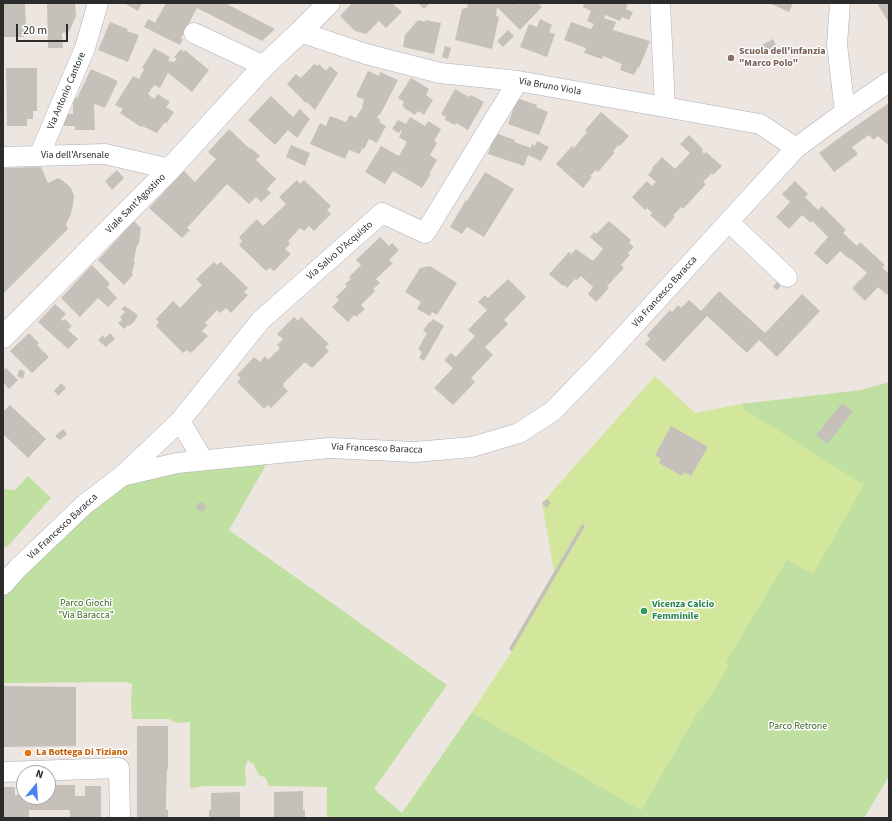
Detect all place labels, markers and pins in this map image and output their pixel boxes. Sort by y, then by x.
place label: Scuola dell'infanzia "Marco Polo" [739,46,826,70]
marker: Scuola dell'infanzia "Marco Polo" [726,53,736,63]
place label: Vicenza Calcio Femminile [652,599,714,622]
marker: Vicenza Calcio Femminile [639,606,649,616]
place label: La Bottega Di Tiziano [36,747,128,759]
marker: La Bottega Di Tiziano [23,748,33,758]

